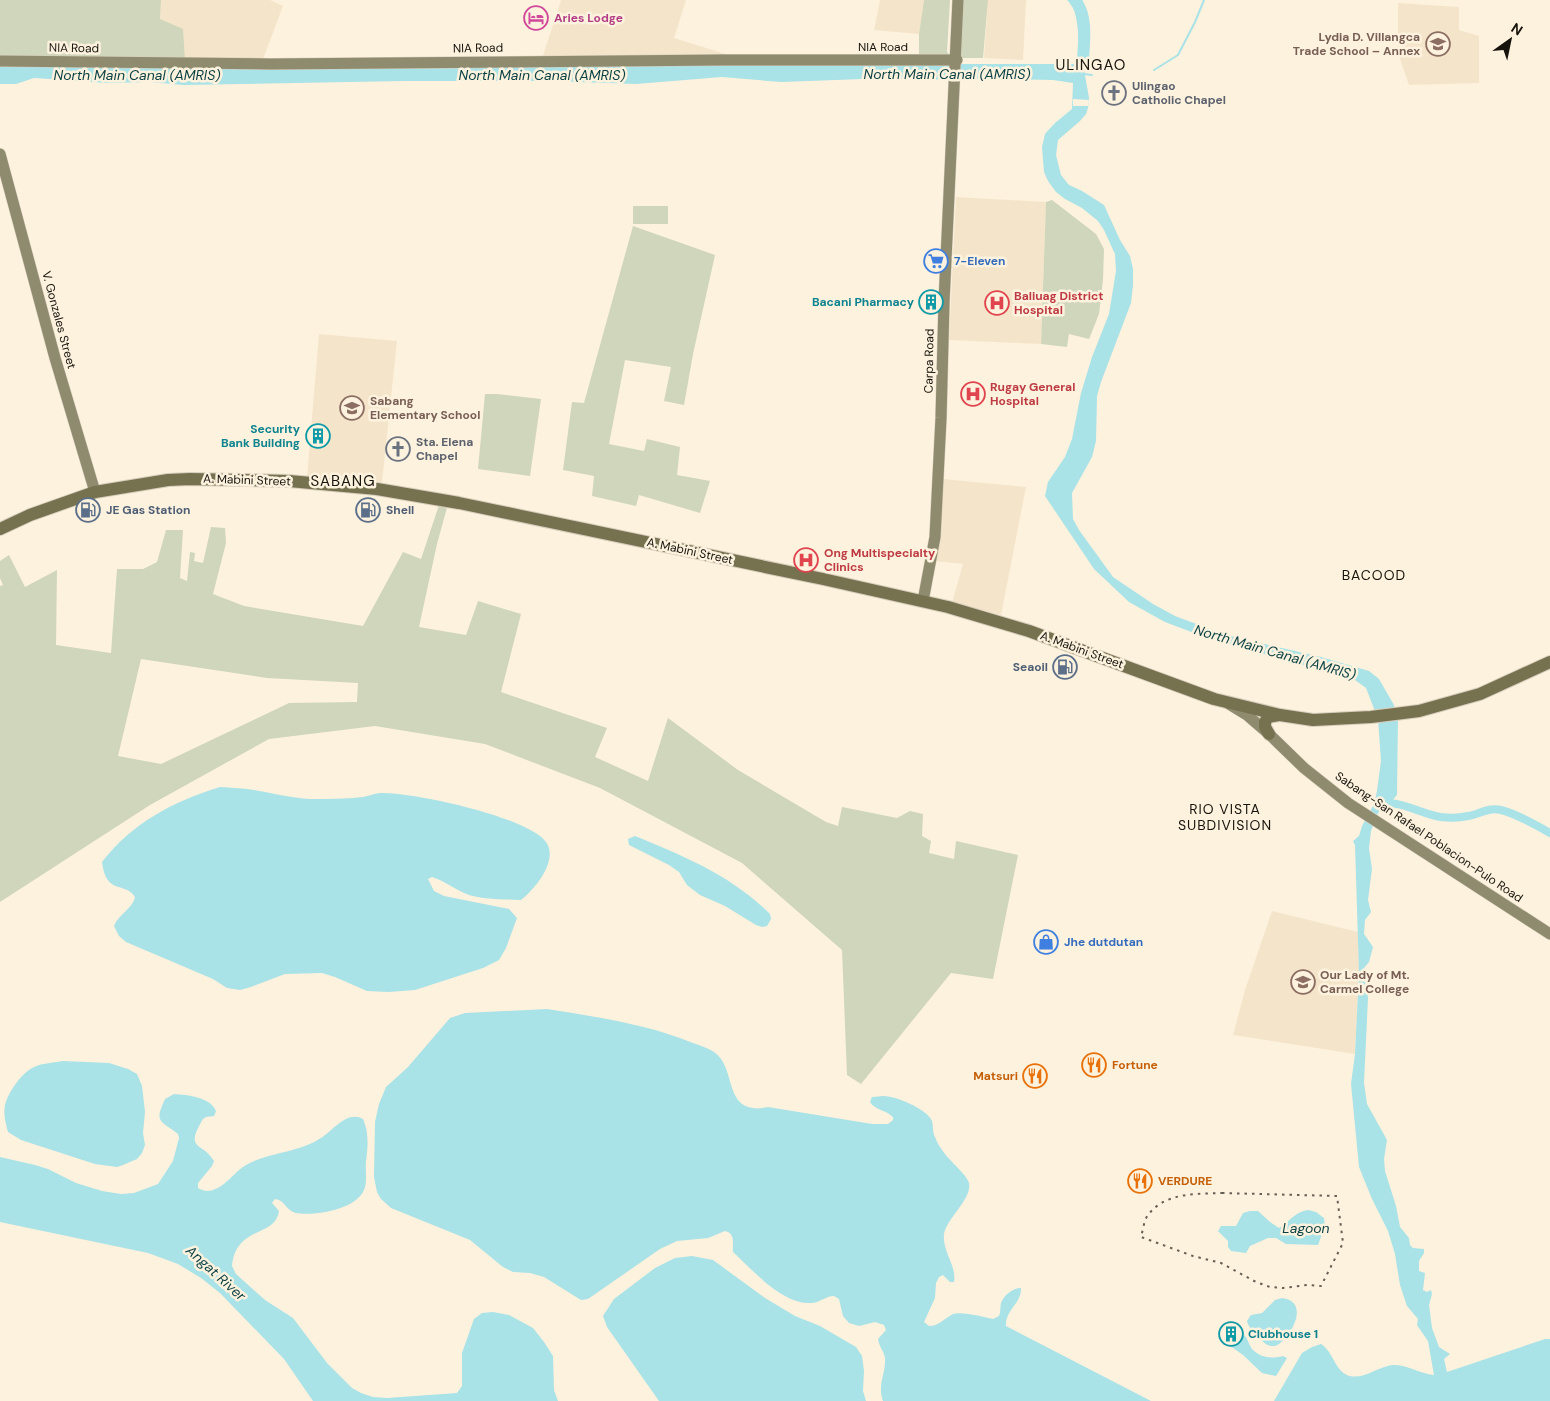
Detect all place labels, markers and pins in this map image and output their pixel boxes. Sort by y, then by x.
hotel icon: Aries Lodge [523,5,549,31]
place label: Aries Lodge [554,10,623,26]
place label: Lydia D. Villangca Trade School – Annex [1293,29,1420,59]
school or university icon: Lydia D. Villangca Trade School – Annex [1425,31,1451,57]
place label: Ulingao Catholic Chapel [1132,78,1226,108]
church icon: Ulingao Catholic Chapel [1101,80,1127,106]
supermarket icon: 7-Eleven [923,248,949,274]
place label: 7-Eleven [954,253,1006,269]
place label: Baliuag District Hospital [1014,288,1103,318]
building icon: Bacani Pharmacy [918,289,944,315]
hospital icon: Baliuag District Hospital [984,290,1010,316]
place label: Bacani Pharmacy [812,294,915,310]
place label: Rugay General Hospital [990,379,1075,409]
hospital icon: Rugay General Hospital [960,381,986,407]
place label: Sabang Elementary School [370,393,480,423]
school or university icon: Sabang Elementary School [339,395,365,421]
place label: Security Bank Building [221,421,301,451]
building icon: Security Bank Building [305,423,331,449]
place label: Sta. Elena Chapel [416,434,473,464]
church icon: Sta. Elena Chapel [385,436,411,462]
fuel station icon: JE Gas Station [75,497,101,523]
fuel station icon: Shell [355,497,381,523]
place label: JE Gas Station [106,502,191,518]
place label: Shell [386,502,414,518]
place label: Ong Multispecialty Clinics [824,545,936,575]
hospital icon: Ong Multispecialty Clinics [793,547,819,573]
fuel station icon: Seaoil [1052,654,1078,680]
place label: Seaoil [1013,659,1048,675]
shop icon: Jhe dutdutan [1033,929,1059,955]
place label: Jhe dutdutan [1064,934,1143,950]
place label: Our Lady of Mt. Carmel College [1320,967,1410,997]
school or university icon: Our Lady of Mt. Carmel College [1290,969,1316,995]
restaurant icon: Fortune [1081,1052,1107,1078]
place label: Fortune [1112,1057,1158,1073]
restaurant icon: Matsuri [1022,1063,1048,1089]
place label: Matsuri [973,1068,1018,1084]
restaurant icon: VERDURE [1127,1168,1153,1194]
place label: VERDURE [1158,1173,1212,1189]
building icon: Clubhouse 1 [1218,1321,1244,1347]
place label: Clubhouse 1 [1248,1326,1318,1342]

